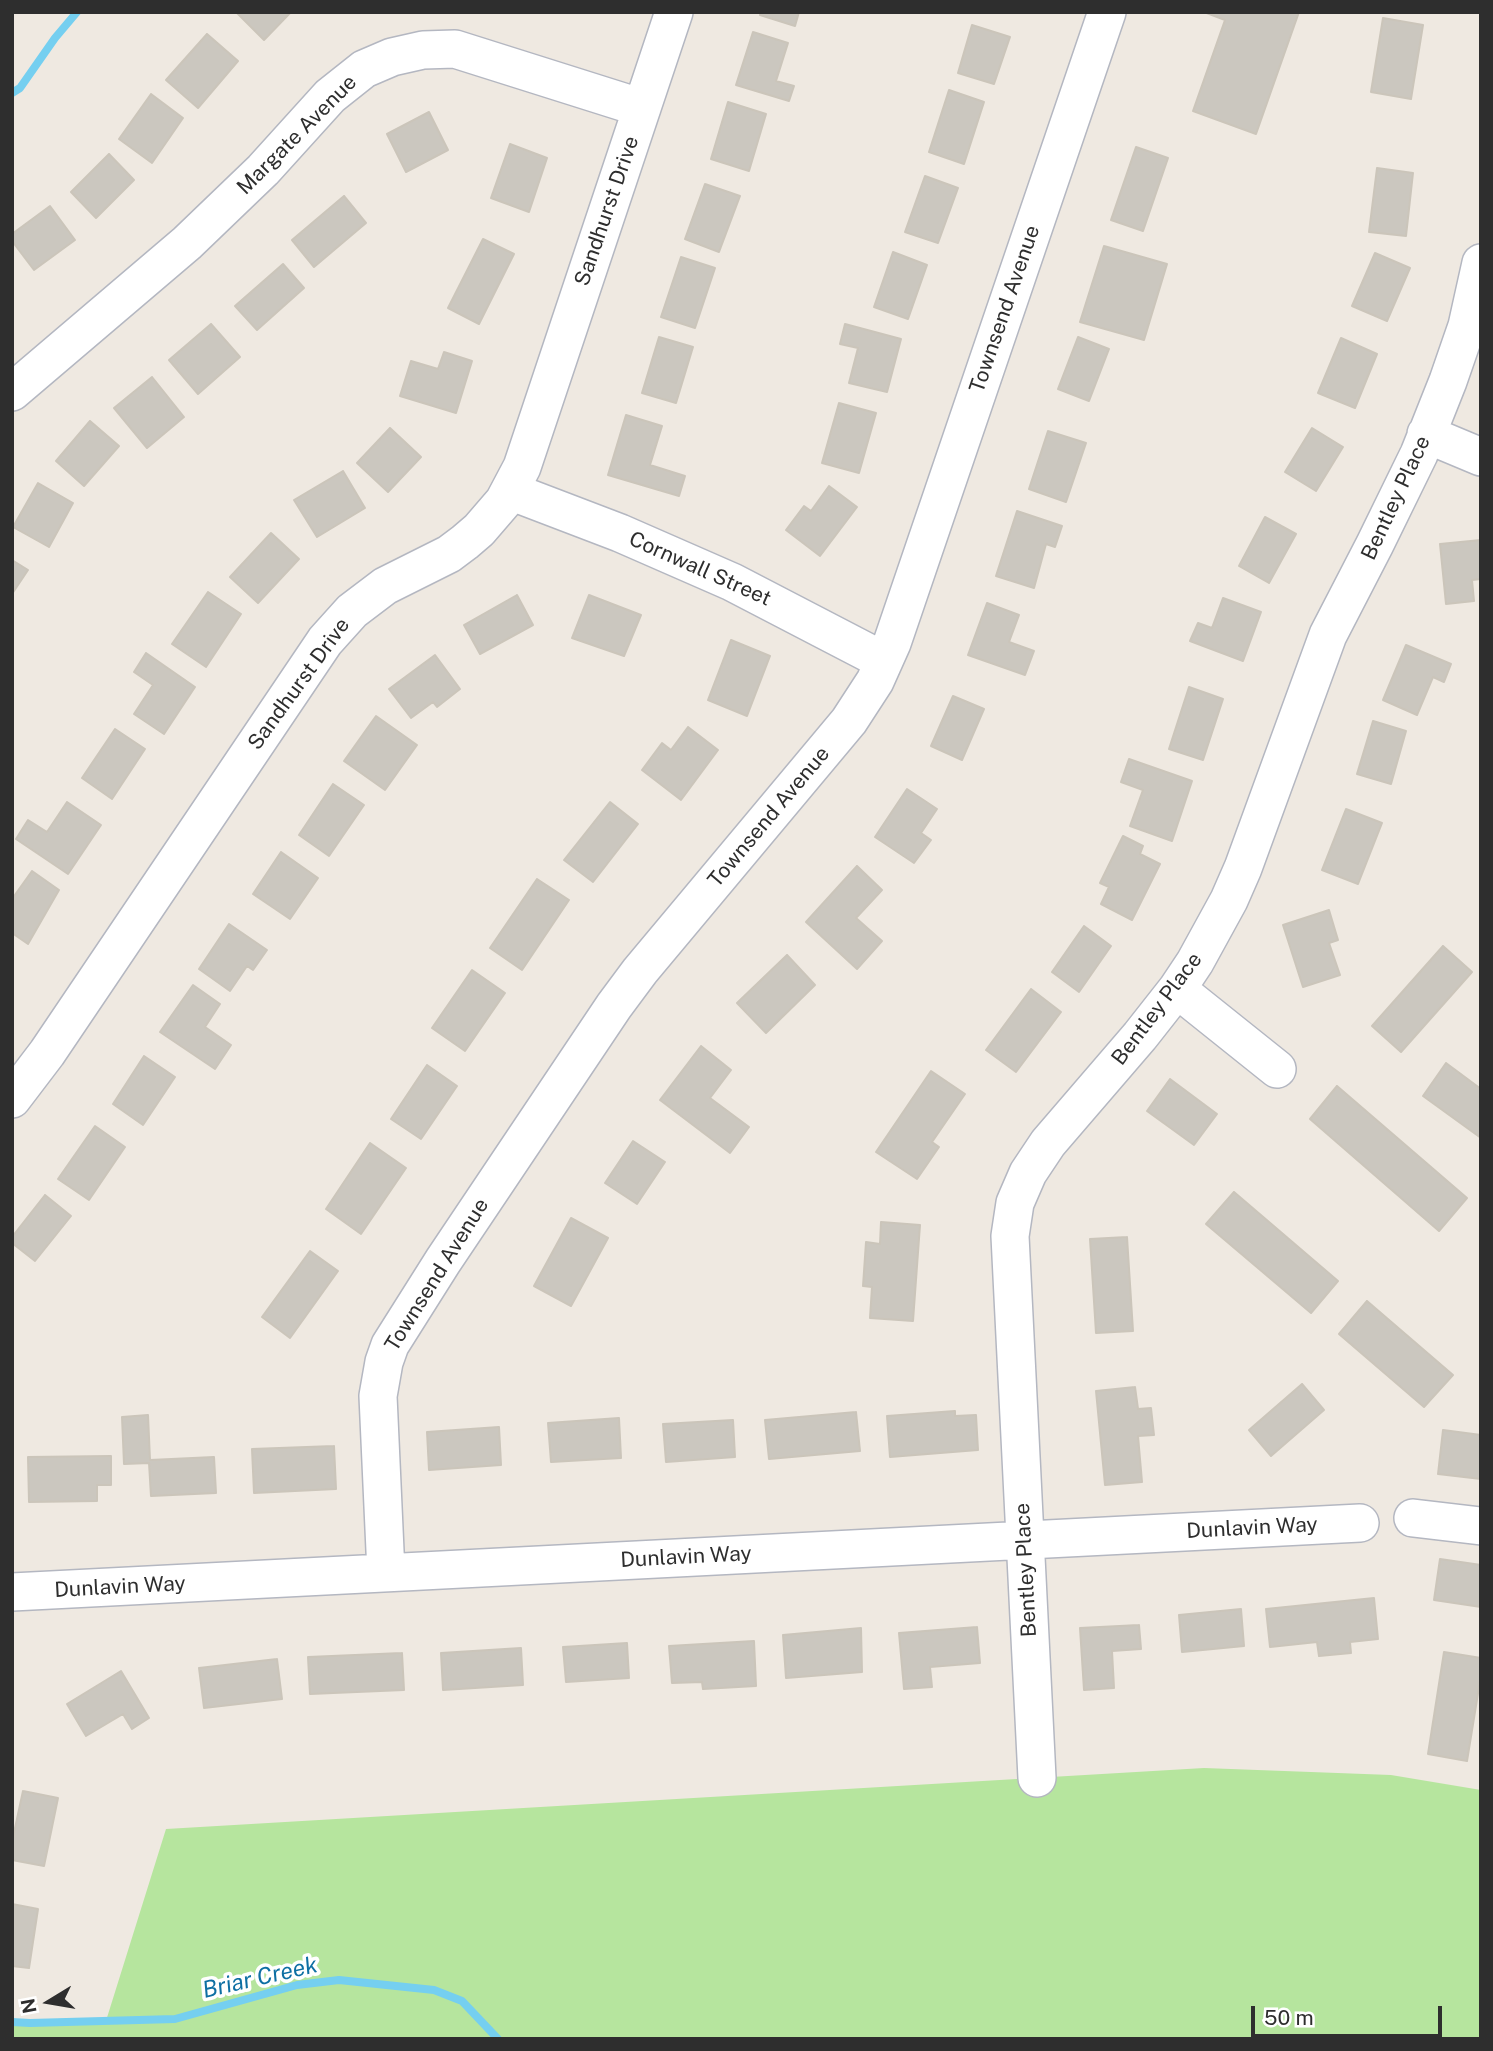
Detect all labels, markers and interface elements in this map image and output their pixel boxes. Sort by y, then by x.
street label: Margate Avenue [232,70,362,200]
street label: Sandhurst Drive [570,133,644,289]
street label: Townsend Avenue [965,222,1045,396]
street label: Bentley Place [1356,432,1436,564]
street label: Cornwall Street [625,526,775,612]
street label: Sandhurst Drive [243,613,355,755]
street label: Townsend Avenue [703,742,835,892]
street label: Bentley Place [1107,948,1207,1070]
street label: Townsend Avenue [380,1194,494,1356]
street label: Bentley Place [1010,1502,1042,1638]
street label: Dunlavin Way [1186,1512,1318,1544]
street label: Dunlavin Way [620,1541,752,1573]
street label: Dunlavin Way [54,1571,186,1603]
water label: Briar Creek [200,1951,320,2005]
north arrow [14,1967,84,2037]
scale bar [1255,1992,1446,2036]
text: N [16,1997,41,2015]
text: 50 m [1264,2005,1314,2030]

